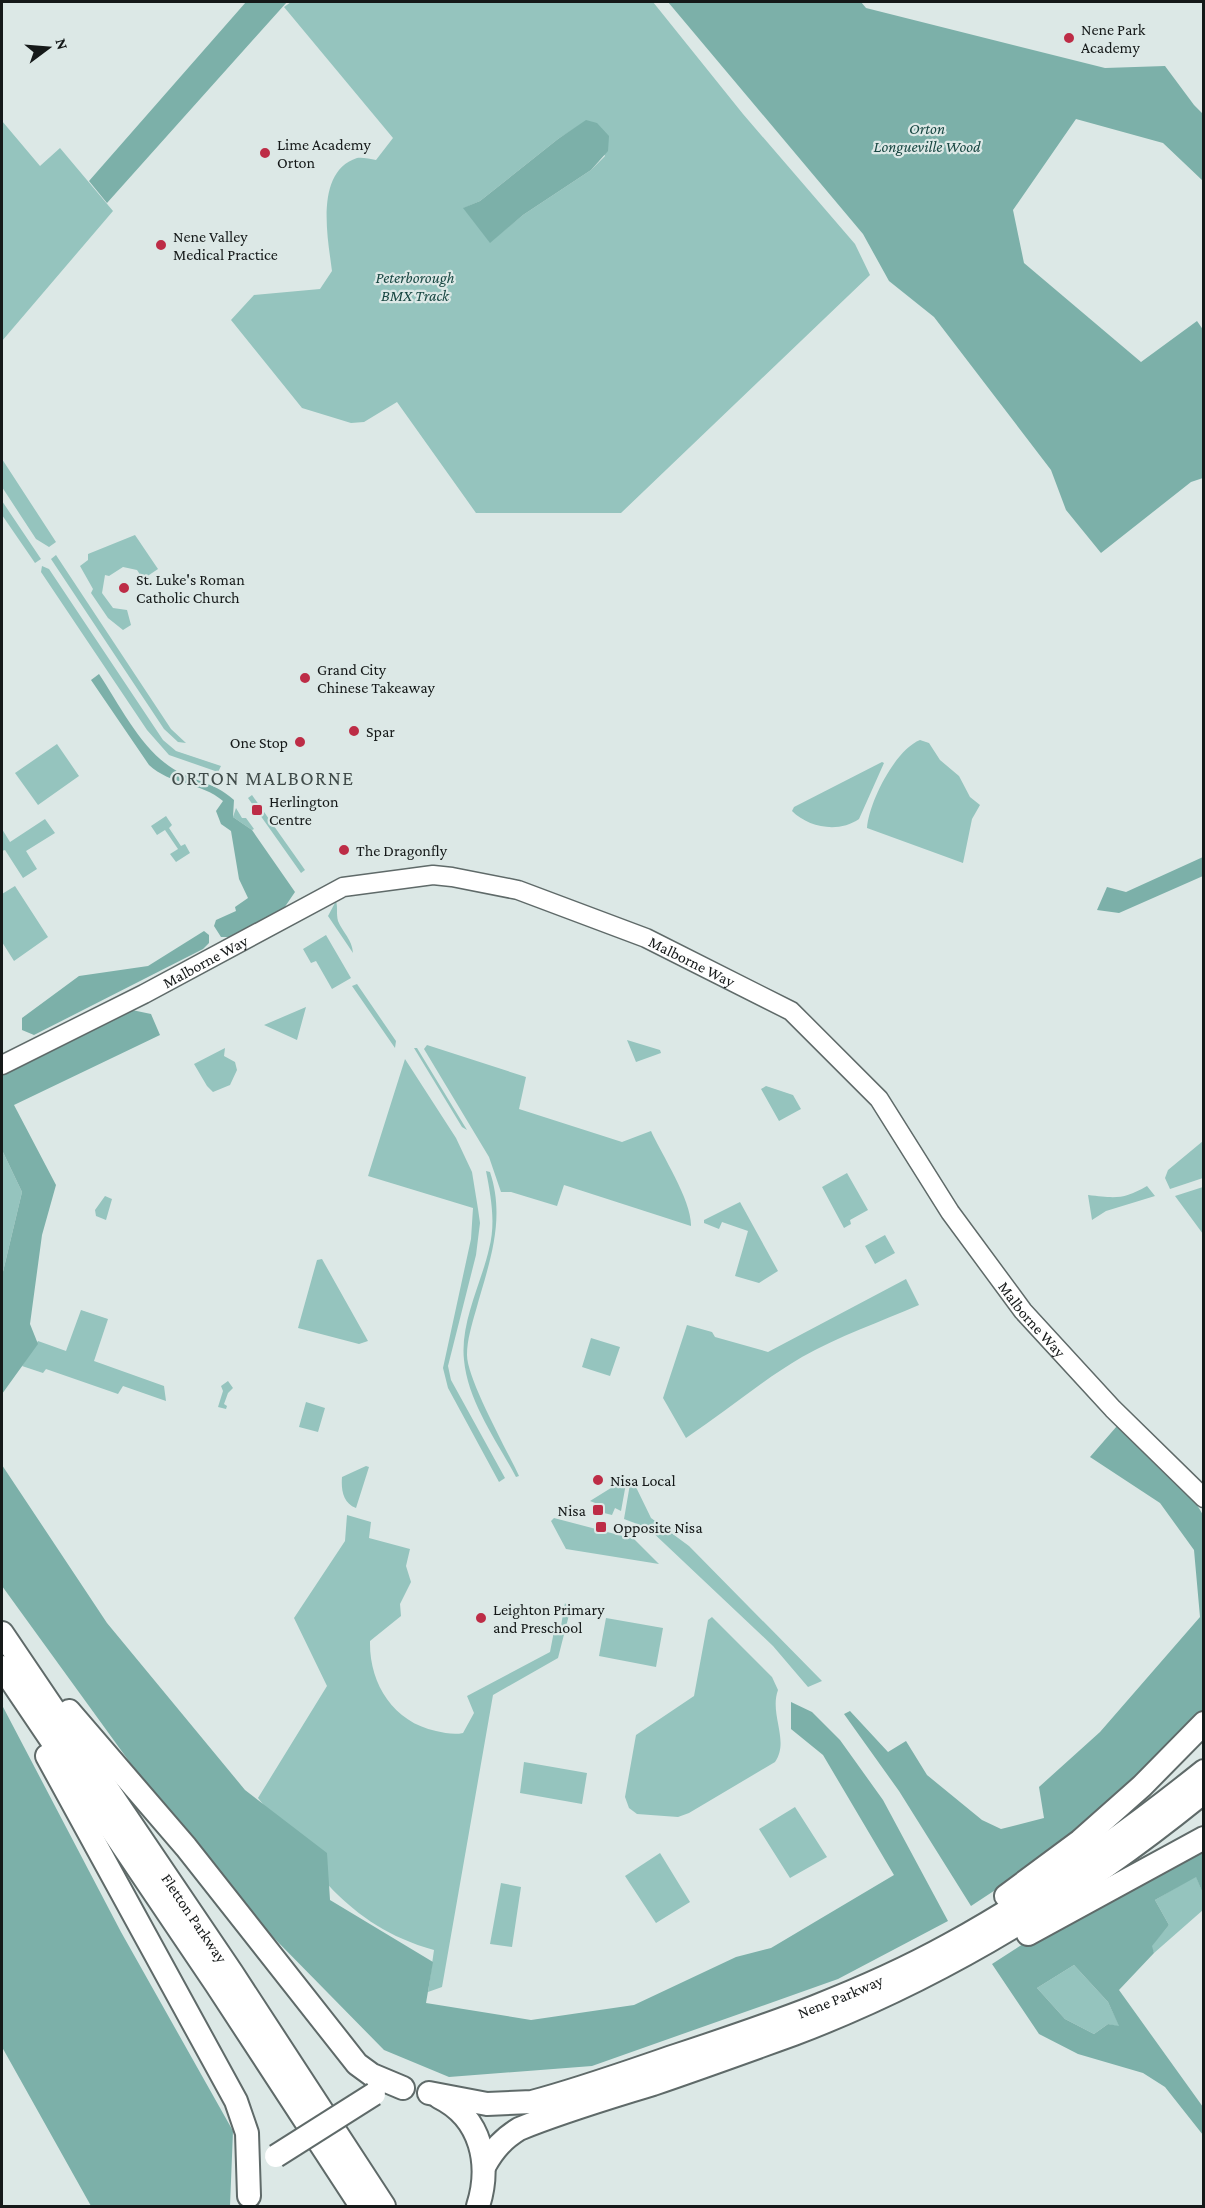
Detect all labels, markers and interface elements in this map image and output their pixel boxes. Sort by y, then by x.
north arrow [18,18,78,78]
place label: Nene Park Academy [1081,21,1146,57]
marker: Nene Park Academy [1062,31,1076,45]
text: N [52,36,72,52]
park label: Orton Longueville Wood [873,120,981,156]
place label: Lime Academy Orton [277,136,371,171]
marker: Lime Academy Orton [258,146,272,160]
place label: Nene Valley Medical Practice [173,228,278,263]
marker: Nene Valley Medical Practice [154,238,168,252]
park label: Peterborough BMX Track [376,269,455,304]
place label: St. Luke's Roman Catholic Church [136,571,245,606]
marker: St. Luke's Roman Catholic Church [117,581,131,595]
place label: Grand City Chinese Takeaway [317,661,436,697]
marker: Grand City Chinese Takeaway [298,671,312,685]
place label: Spar [366,723,395,741]
marker: Spar [347,724,361,738]
place label: One Stop [230,734,288,752]
marker: One Stop [293,735,307,749]
district label: ORTON MALBORNE [171,767,355,789]
place label: Herlington Centre [269,793,339,828]
marker: Herlington Centre [250,803,264,817]
place label: The Dragonfly [356,842,448,860]
marker: The Dragonfly [337,843,351,857]
street label: Malborne Way [160,932,252,991]
street label: Malborne Way [646,933,738,991]
street label: Malborne Way [995,1278,1069,1362]
place label: Nisa Local [610,1472,676,1489]
marker: Nisa Local [591,1473,605,1487]
place label: Nisa [558,1502,587,1519]
marker: Nisa [591,1503,605,1517]
place label: Opposite Nisa [613,1519,703,1537]
marker: Opposite Nisa [594,1520,608,1534]
place label: Leighton Primary and Preschool [493,1601,605,1636]
marker: Leighton Primary and Preschool [474,1611,488,1625]
street label: Fletton Parkway [158,1871,231,1967]
street label: Nene Parkway [795,1971,887,2022]

